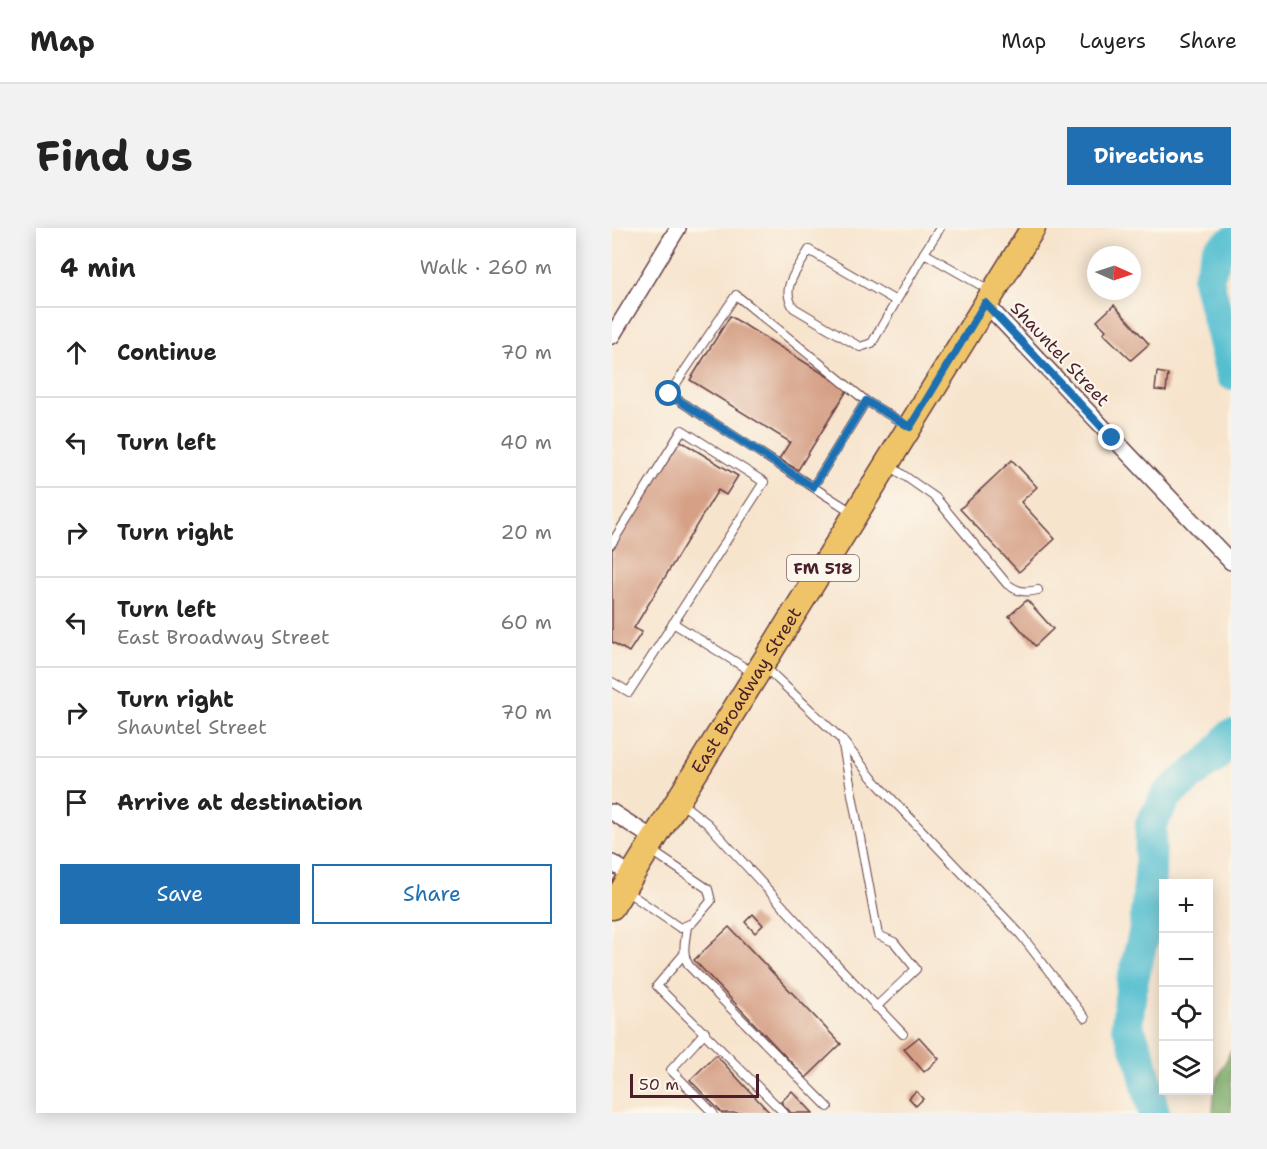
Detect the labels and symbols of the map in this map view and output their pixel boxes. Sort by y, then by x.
north arrow [1087,246,1141,300]
street label: Shauntel Street [1005,296,1115,412]
route start [655,380,681,406]
route end [1098,424,1124,450]
road number: FM 518 [787,555,859,581]
street label: East Broadway Street [686,602,807,778]
scale bar [630,1071,759,1098]

